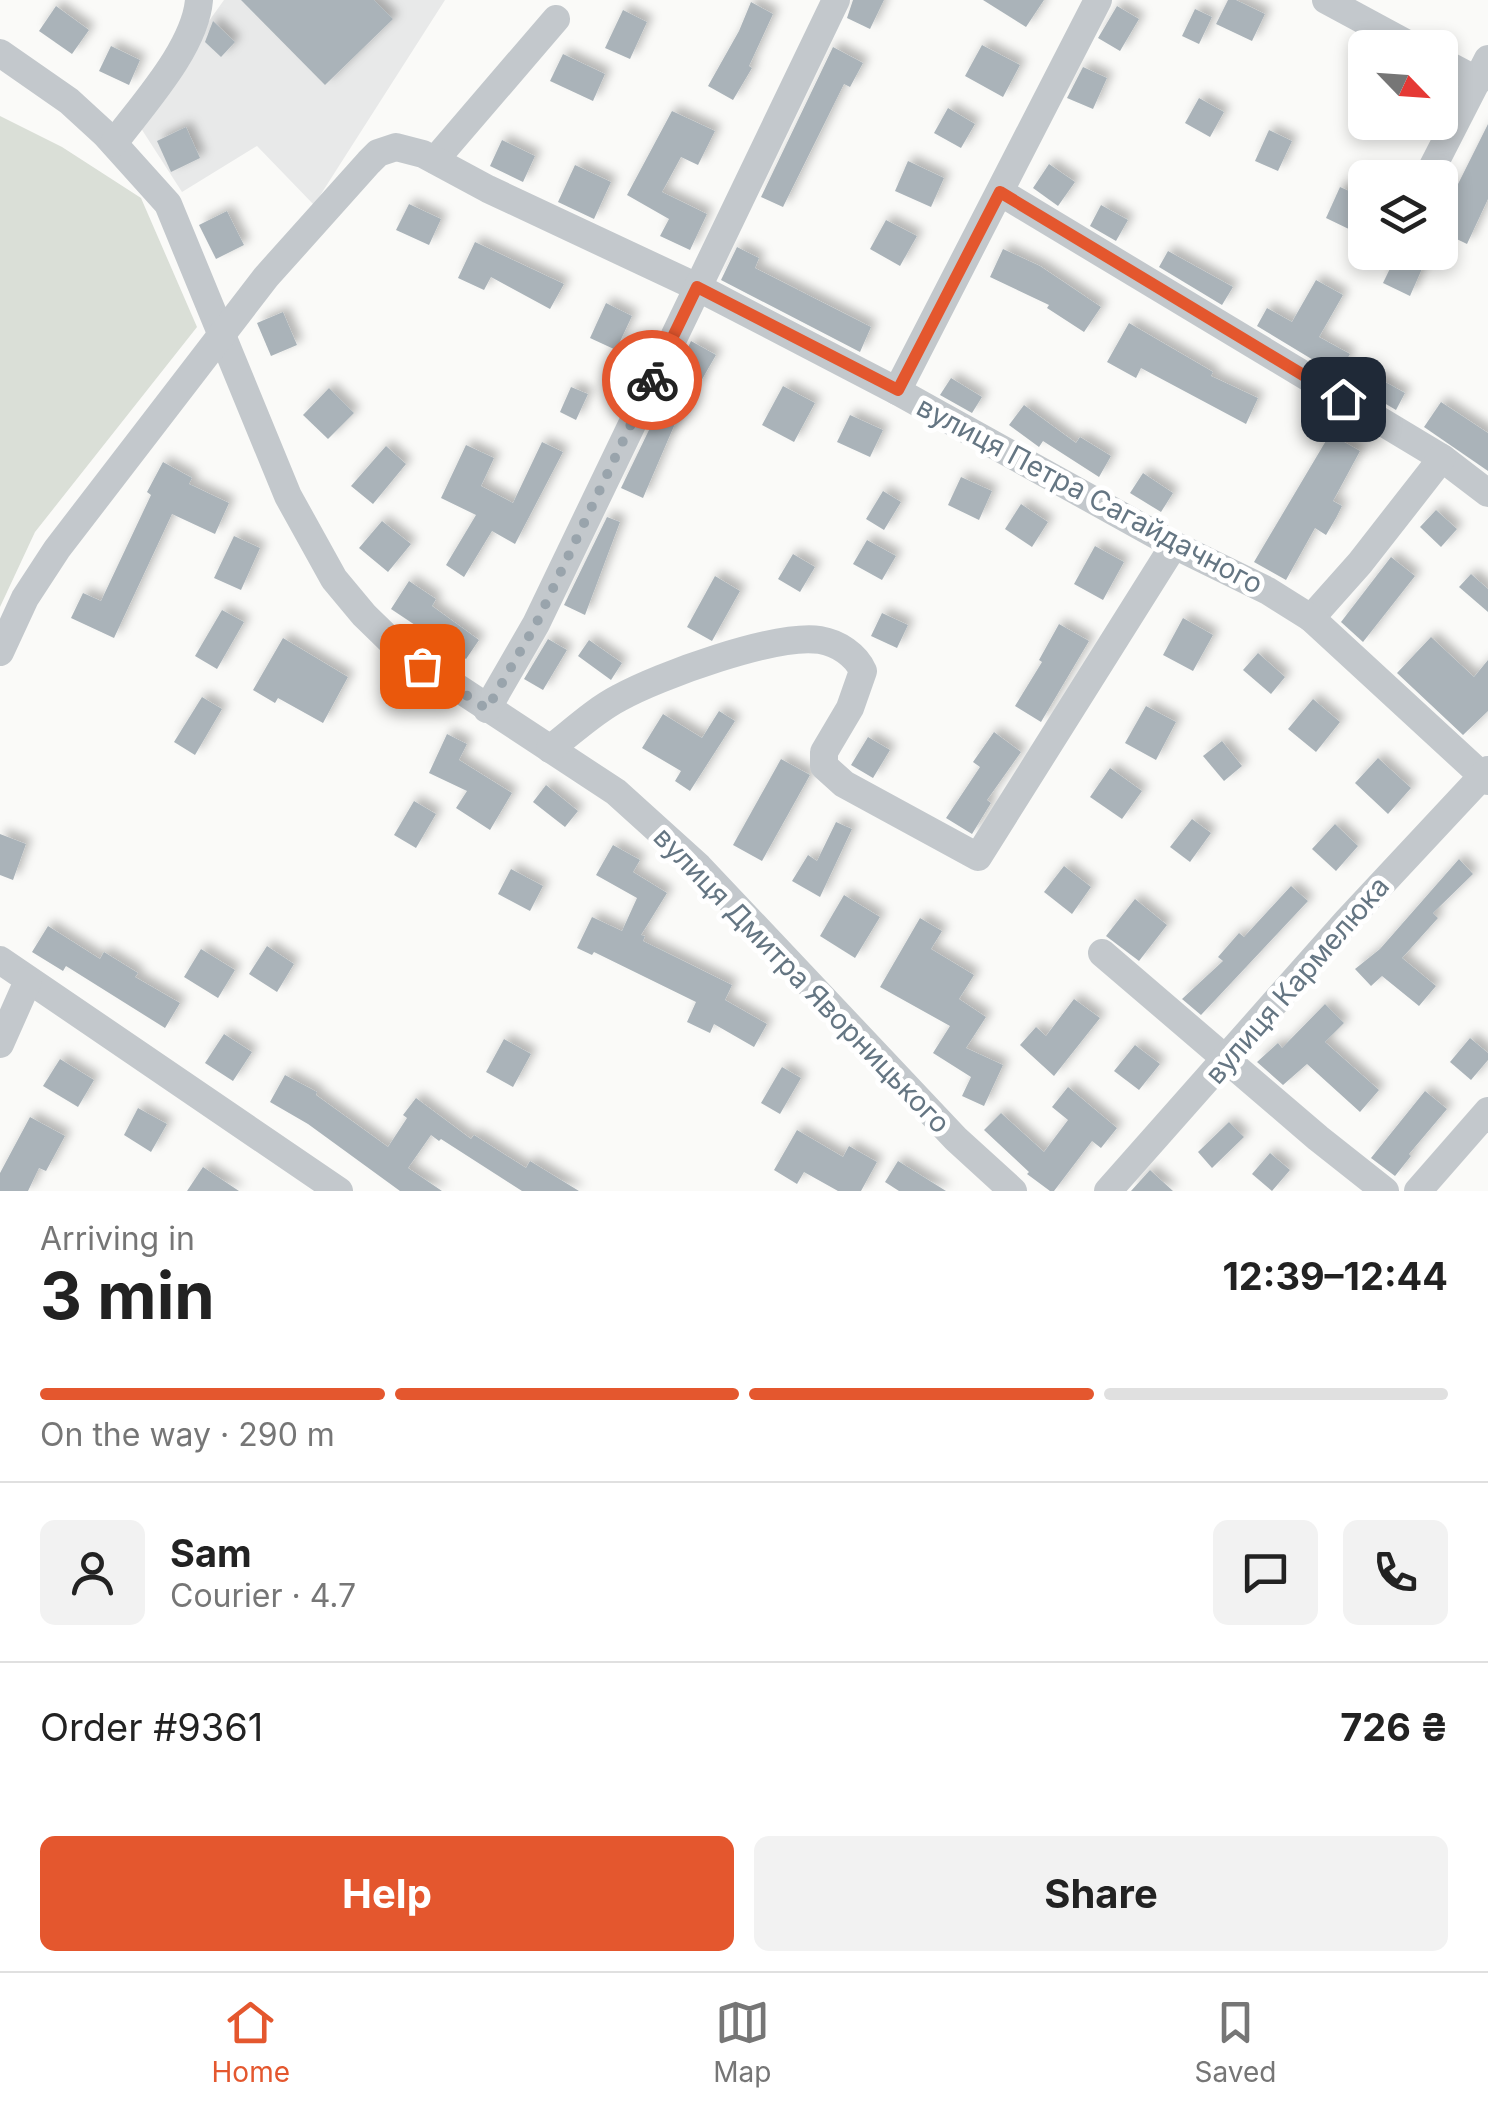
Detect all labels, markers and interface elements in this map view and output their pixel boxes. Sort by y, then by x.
north arrow [1348,30,1458,140]
map controls [1348,30,1458,270]
button: layers [1348,160,1458,270]
courier [602,330,702,430]
icon: bike [625,353,680,408]
pin [1301,357,1386,442]
icon: home [1316,372,1371,427]
street label: вулиця Петра Сагайдачного [911,389,1269,601]
pin [380,624,465,709]
icon: bag [395,639,450,694]
street label: вулиця Дмитра Яворницького [647,820,957,1140]
street label: вулиця Кармелюка [1198,870,1396,1090]
text: Arriving in [40,1219,195,1258]
text: 12:39–12:44 [1222,1253,1448,1299]
text: 3 min [40,1256,215,1335]
text: On the way · 290 m [40,1415,335,1454]
button: person [40,1520,145,1625]
button: chat [1213,1520,1318,1625]
button: phone [1343,1520,1448,1625]
text: Sam [170,1530,252,1576]
text: Courier · 4.7 [170,1576,356,1615]
text: Order #9361 [40,1704,263,1750]
text: 726 ₴ [1340,1704,1448,1750]
button: Help [40,1836,734,1951]
button: Share [754,1836,1448,1951]
tab: Home [212,1995,290,2089]
tab: Map [713,1995,771,2089]
tab: Saved [1194,1995,1276,2089]

